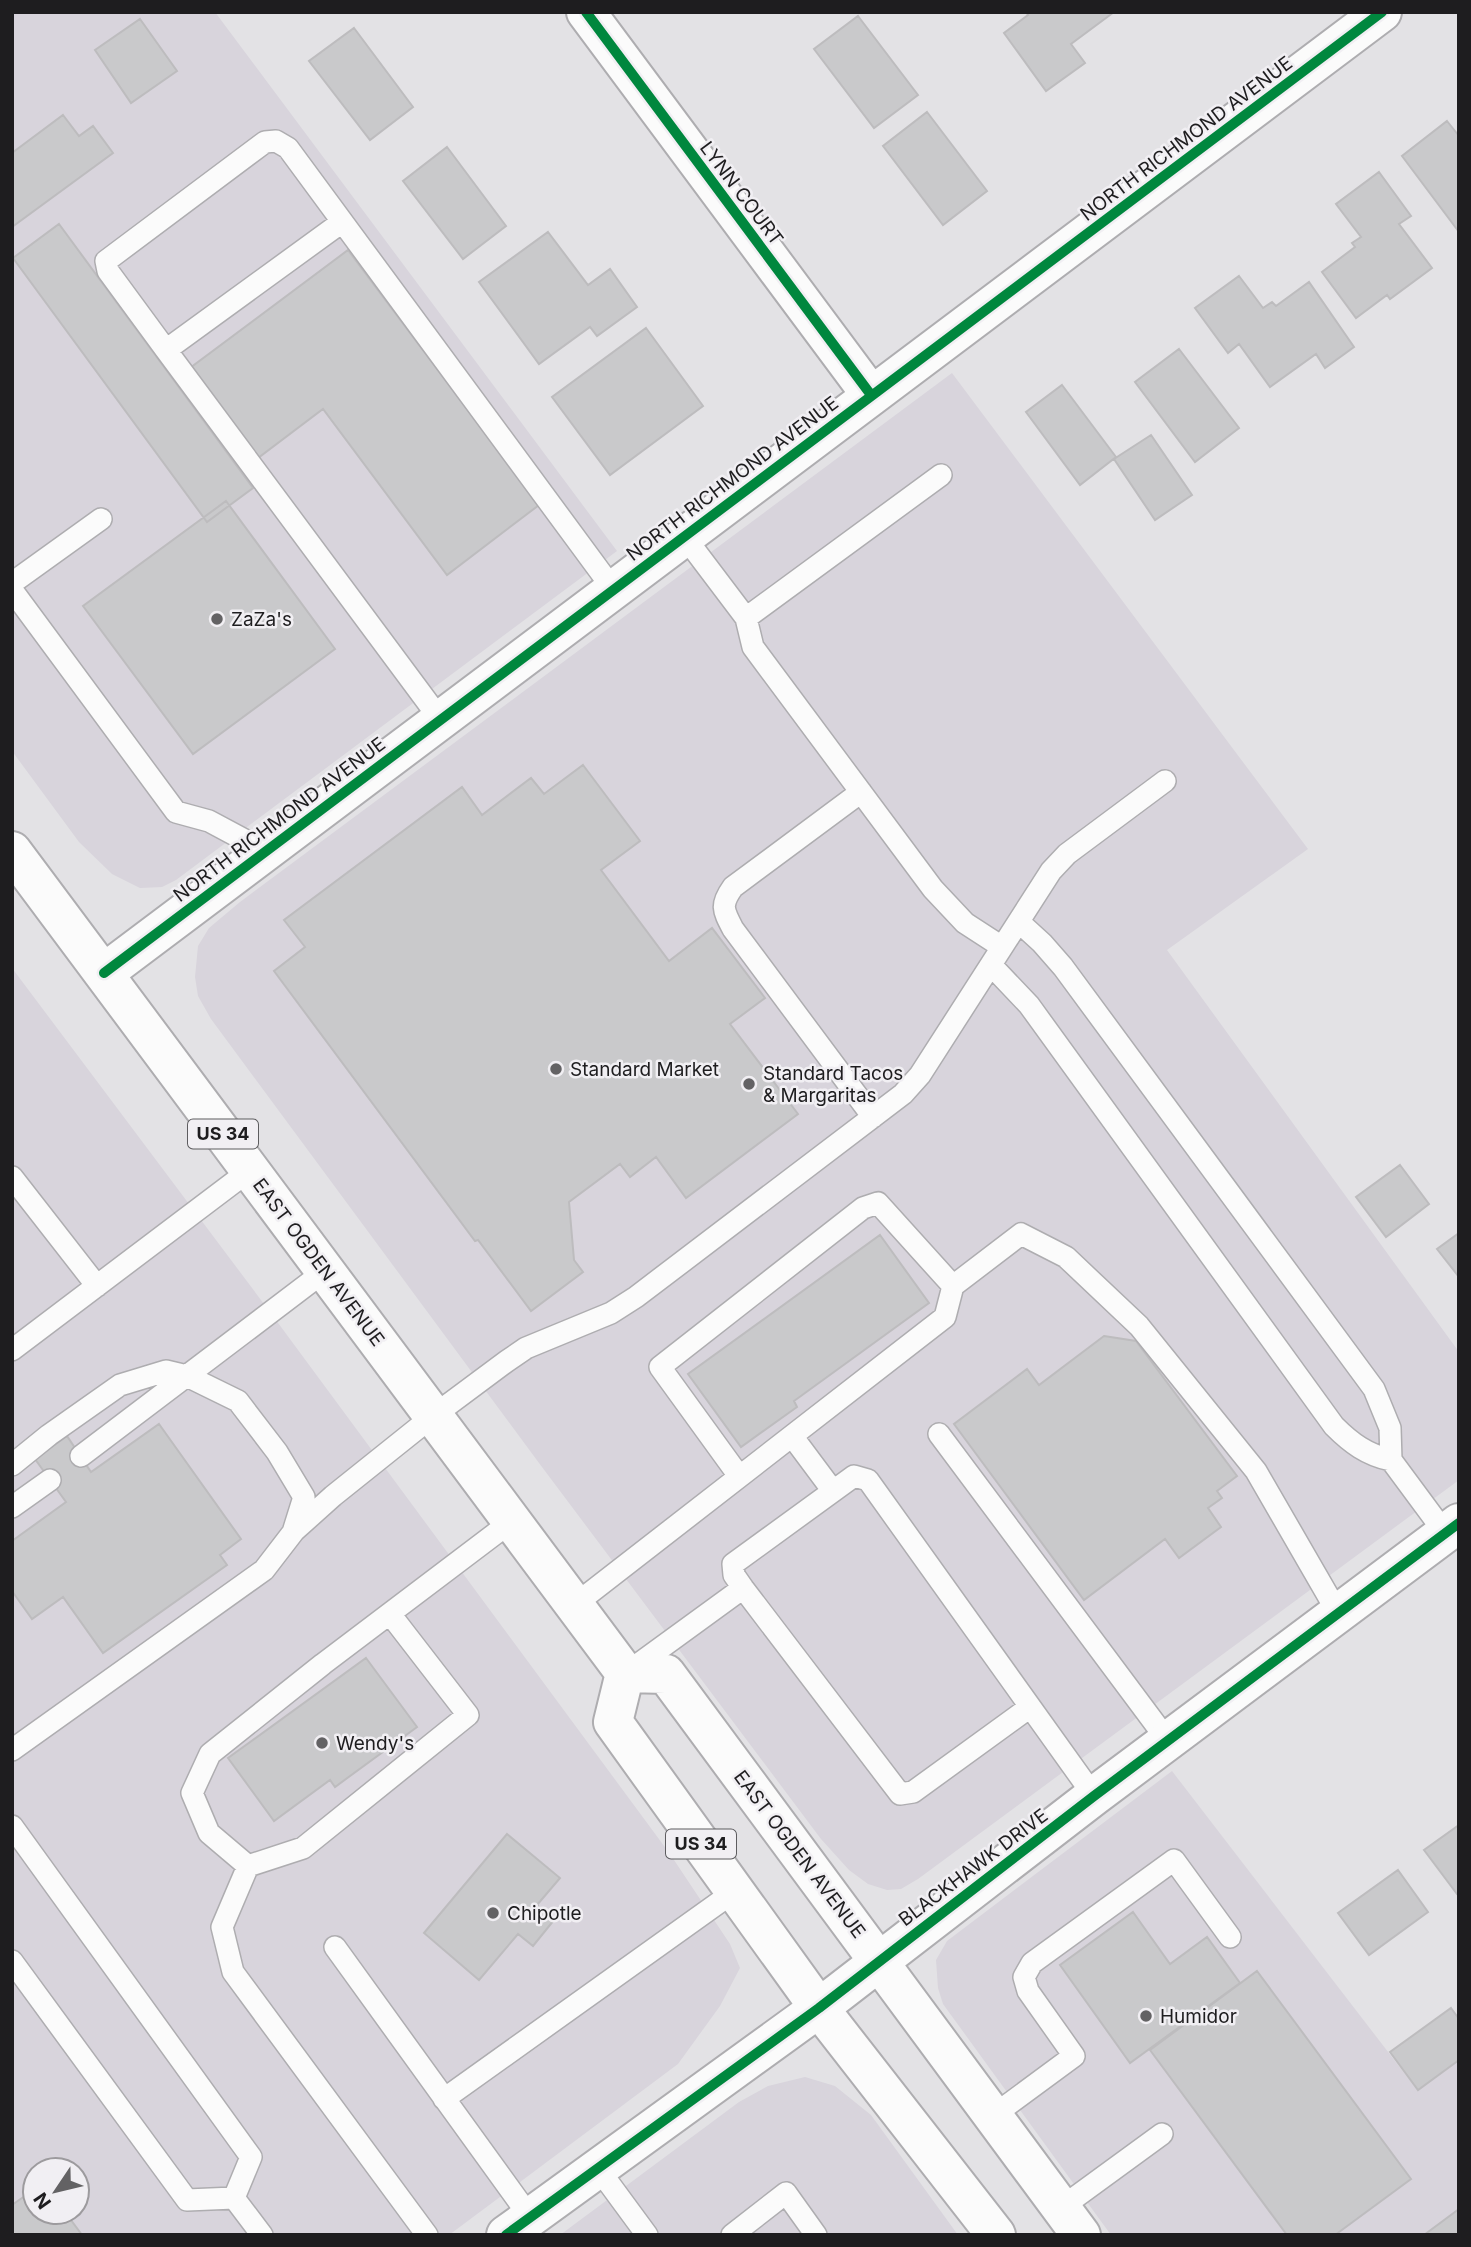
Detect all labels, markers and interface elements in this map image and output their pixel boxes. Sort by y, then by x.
street label: NORTH RICHMOND AVENUE [1076,51,1297,226]
street label: LYNN COURT [695,137,788,250]
street label: NORTH RICHMOND AVENUE [622,391,843,566]
place label: ZaZa's [231,608,292,631]
marker: ZaZa's [209,611,225,627]
street label: NORTH RICHMOND AVENUE [169,732,390,907]
place label: Standard Market [570,1058,719,1081]
marker: Standard Market [548,1061,564,1077]
place label: Standard Tacos & Margaritas [763,1062,903,1107]
marker: Standard Tacos & Margaritas [741,1076,757,1092]
road number: US 34 [188,1120,258,1148]
street label: EAST OGDEN AVENUE [248,1174,389,1351]
place label: Wendy's [336,1732,414,1755]
marker: Wendy's [314,1735,330,1751]
street label: EAST OGDEN AVENUE [729,1766,870,1943]
street label: BLACKHAWK DRIVE [894,1804,1052,1931]
road number: US 34 [666,1830,736,1858]
place label: Chipotle [507,1902,582,1925]
marker: Chipotle [485,1905,501,1921]
place label: Humidor [1160,2005,1237,2028]
marker: Humidor [1138,2008,1154,2024]
north arrow [21,2156,91,2226]
text: N [29,2188,56,2213]

